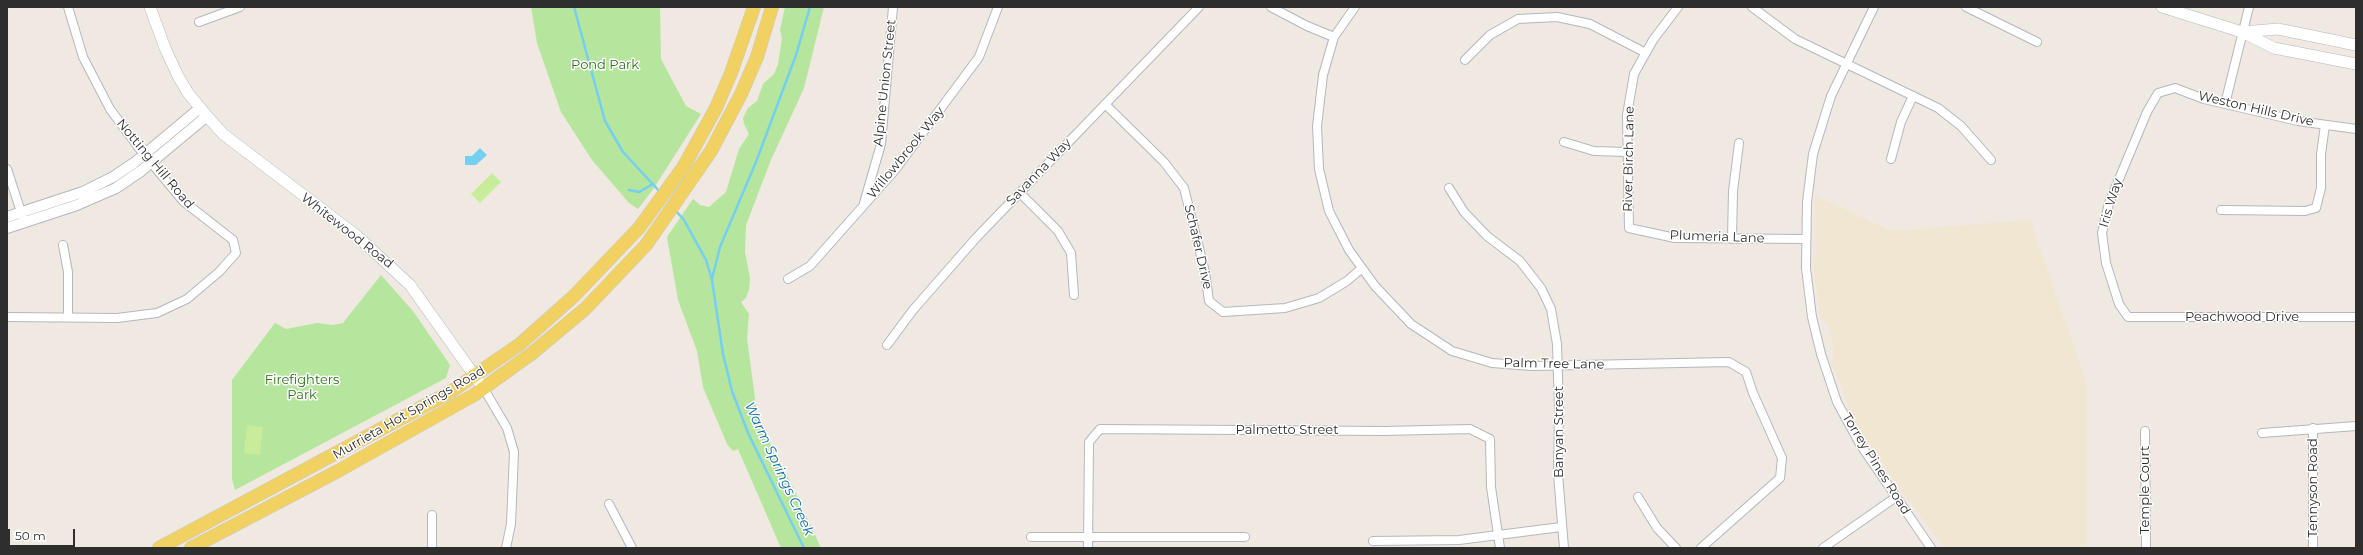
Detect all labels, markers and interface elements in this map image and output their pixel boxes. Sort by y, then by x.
street label: Alpine Union Street [871,19,899,147]
park label: Pond Park [571,57,639,73]
street label: Weston Hills Drive [2197,88,2315,130]
street label: Willowbrook Way [864,104,948,202]
street label: River Birch Lane [1620,106,1638,212]
street label: Notting Hill Road [113,116,197,212]
street label: Savanna Way [1003,135,1075,209]
street label: Iris Way [2096,177,2126,229]
street label: Whitewood Road [298,190,396,272]
street label: Schafer Drive [1181,203,1215,291]
street label: Plumeria Lane [1669,228,1765,246]
street label: Peachwood Drive [2185,309,2299,325]
street label: Palm Tree Lane [1503,355,1605,373]
street label: Murrieta Hot Springs Road [330,363,488,463]
park label: Firefighters Park [265,372,339,403]
street label: Banyan Street [1551,386,1567,478]
water label: Warm Springs Creek [741,399,817,539]
street label: Torrey Pines Road [1839,410,1913,518]
street label: Palmetto Street [1236,422,1338,438]
street label: Tennyson Road [2305,438,2321,538]
street label: Temple Court [2137,446,2153,534]
scale bar [10,521,77,547]
text: 50 m [15,528,46,543]

